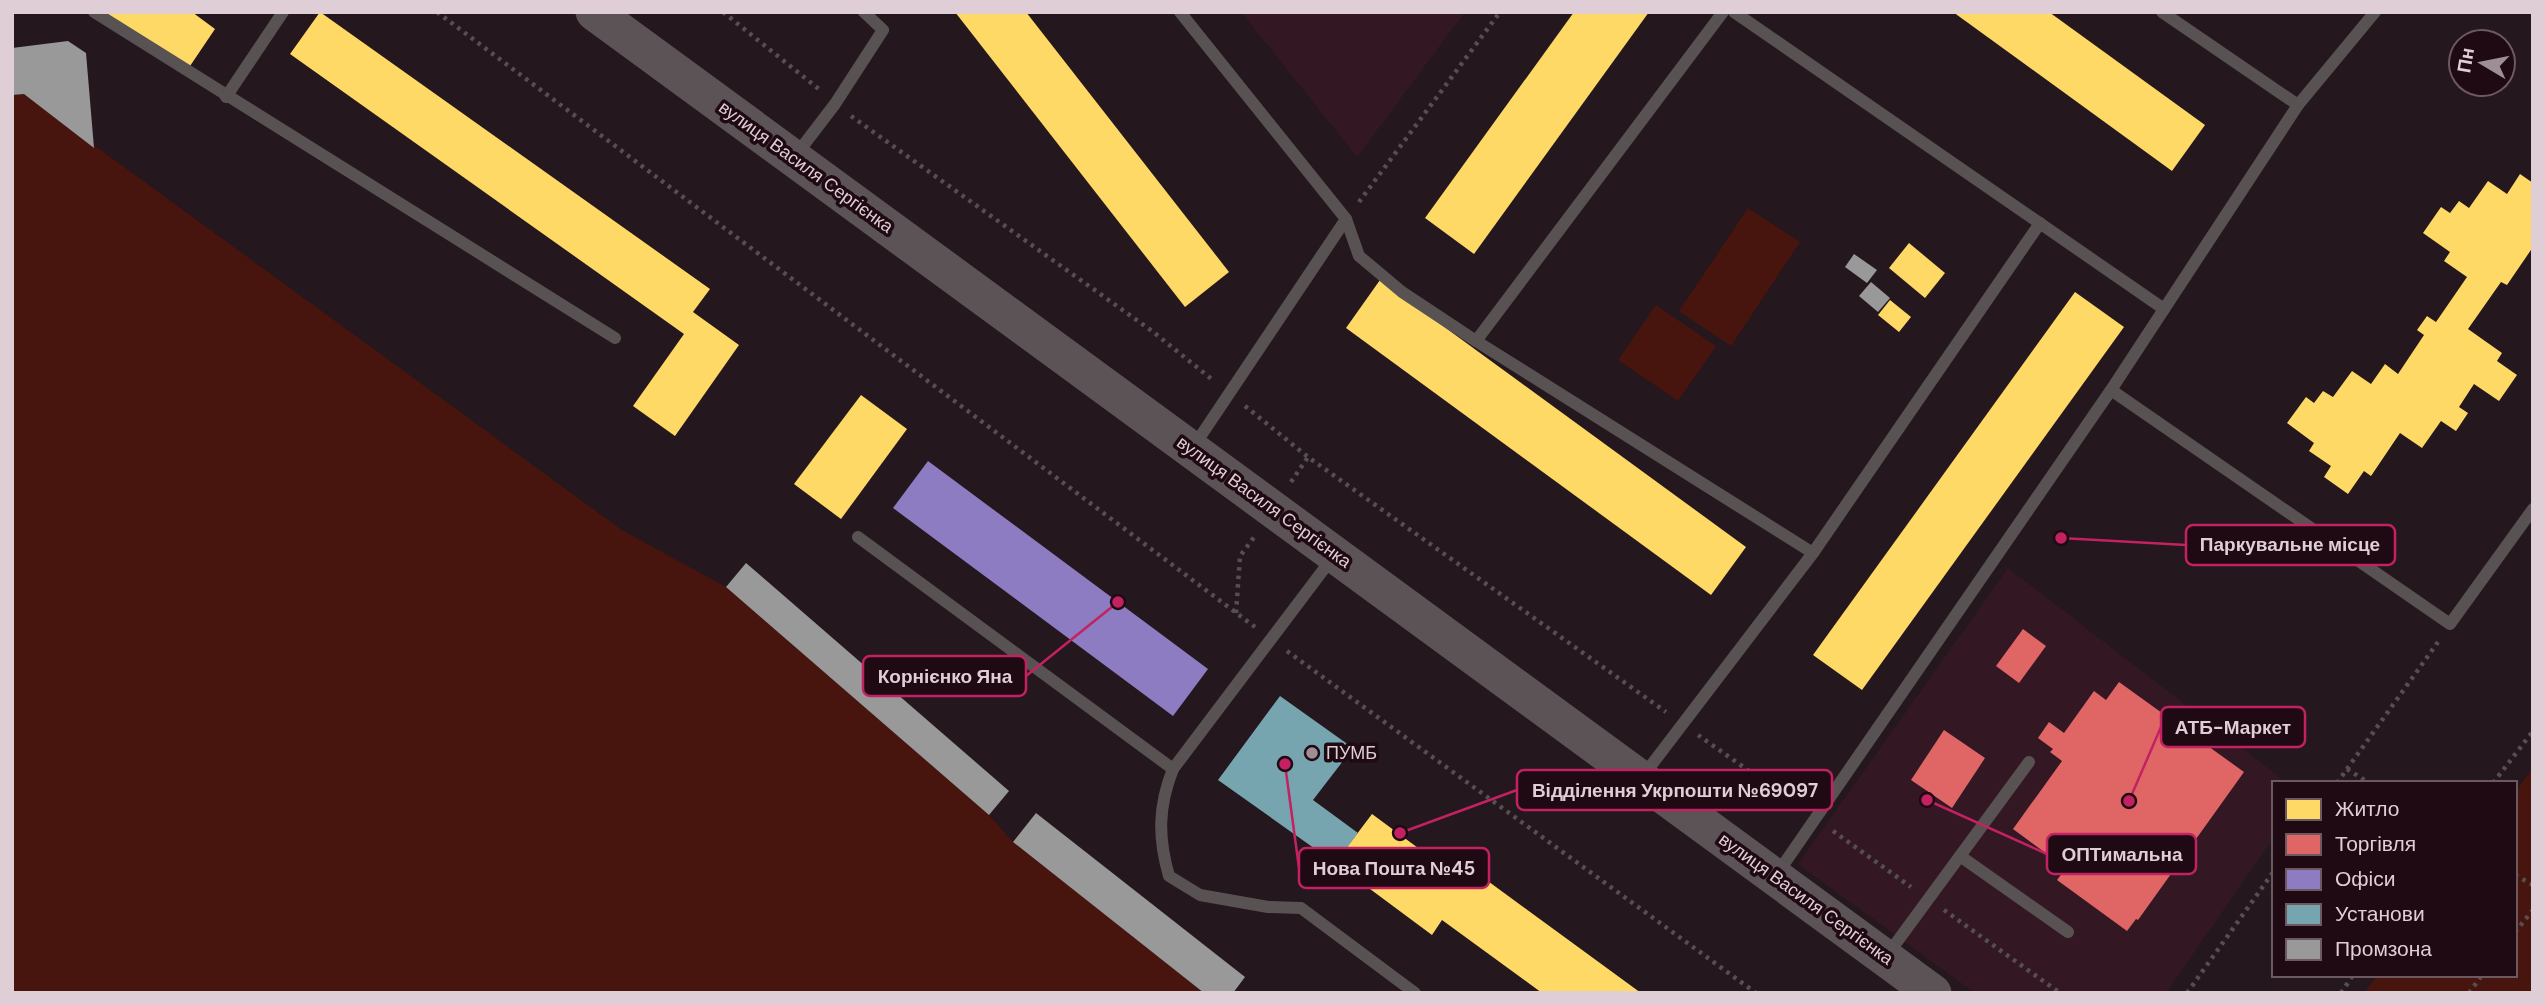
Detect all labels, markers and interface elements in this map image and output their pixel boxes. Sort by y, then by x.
north arrow [2447,28,2517,98]
text: Пн [2451,46,2480,75]
street label: вулиця Василя Сергієнка [714,95,899,239]
street label: вулиця Василя Сергієнка [1172,430,1357,574]
callout: Паркувальне місце [2186,525,2395,565]
text: Паркувальне місце [2200,532,2380,557]
callout: Корнієнко Яна [863,656,1026,696]
text: Корнієнко Яна [878,664,1013,689]
callout: АТБ-Маркет [2161,707,2305,747]
text: АТБ-Маркет [2175,715,2291,740]
place label: ПУМБ [1326,741,1377,765]
marker: ПУМБ [1304,745,1320,761]
callout: Відділення Укрпошти №69097 [1517,770,1832,810]
text: Відділення Укрпошти №69097 [1532,778,1818,803]
legend [2272,781,2517,977]
text: Житло [2335,795,2399,823]
street label: вулиця Василя Сергієнка [1714,827,1899,971]
text: Торгівля [2335,830,2416,858]
callout: ОПТимальна [2047,834,2196,874]
text: ОПТимальна [2061,842,2183,867]
callout: Нова Пошта №45 [1299,848,1489,888]
text: Нова Пошта №45 [1313,856,1475,881]
text: Офіси [2335,865,2396,893]
text: Установи [2335,900,2425,928]
text: Промзона [2335,935,2432,963]

